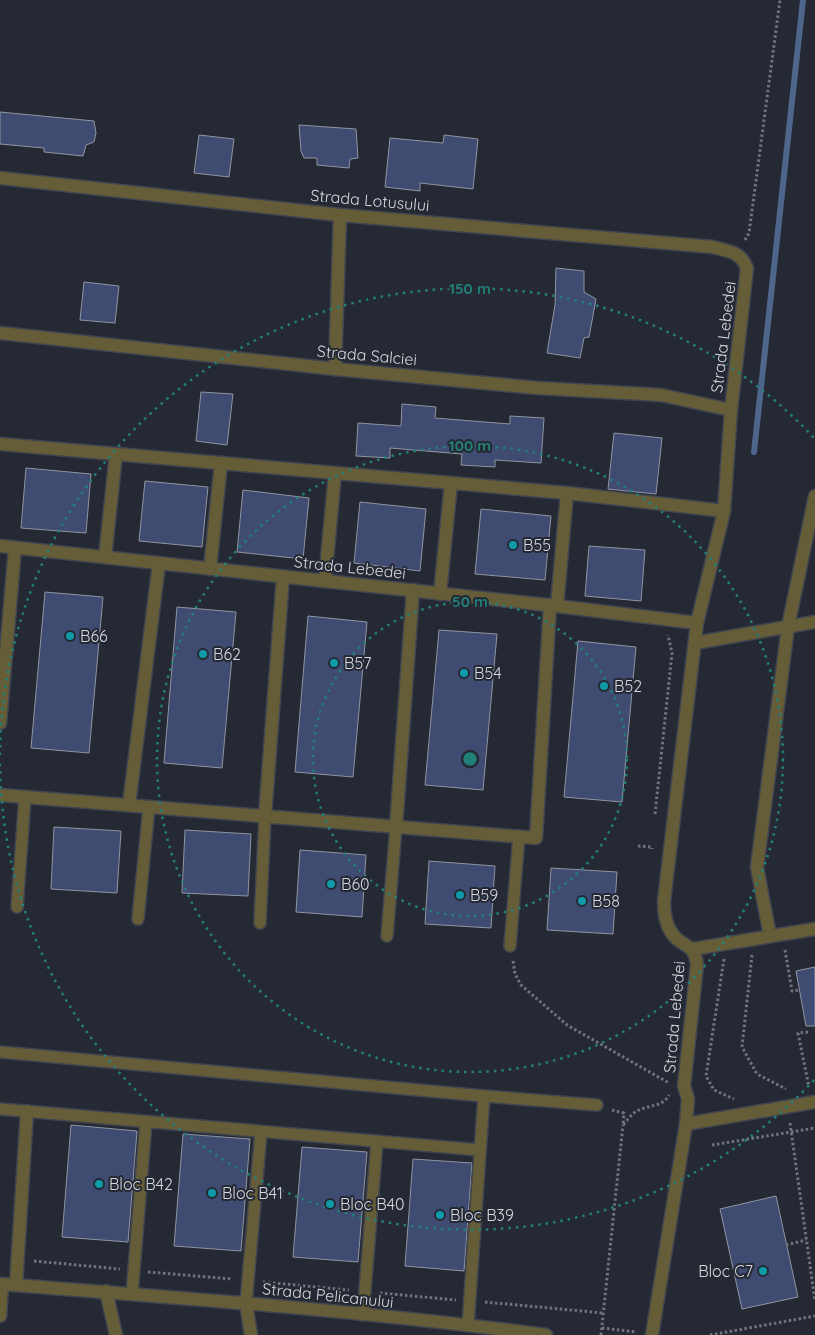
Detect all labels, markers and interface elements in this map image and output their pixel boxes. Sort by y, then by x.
street label: Strada Lotusului [310,185,430,215]
text: 150 m [449,279,491,298]
street label: Strada Lebedei [706,280,740,394]
street label: Strada Salciei [316,341,418,369]
text: 100 m [449,436,491,455]
place label: B55 [523,535,551,555]
marker: B55 [507,539,519,551]
street label: Strada Lebedei [293,551,407,583]
text: 50 m [452,592,488,611]
place label: B66 [80,626,108,646]
marker: B66 [64,630,76,642]
place label: B62 [213,644,241,664]
marker: B62 [197,648,209,660]
place label: B57 [344,653,371,673]
marker: B57 [328,657,340,669]
place label: B54 [474,663,502,683]
marker: B54 [458,667,470,679]
place label: B52 [614,676,642,696]
marker: B52 [598,680,610,692]
centre of rings [461,750,479,768]
place label: B60 [341,874,370,894]
marker: B60 [325,878,337,890]
place label: B59 [470,885,498,905]
marker: B59 [454,889,466,901]
place label: B58 [592,891,620,911]
marker: B58 [576,895,588,907]
street label: Strada Lebedei [659,960,689,1074]
place label: Bloc B42 [109,1174,173,1194]
marker: Bloc B42 [93,1178,105,1190]
place label: Bloc B41 [222,1183,283,1203]
marker: Bloc B41 [206,1187,218,1199]
place label: Bloc B40 [340,1194,405,1214]
marker: Bloc B40 [324,1198,336,1210]
place label: Bloc B39 [450,1205,514,1225]
marker: Bloc B39 [434,1209,446,1221]
place label: Bloc C7 [698,1261,753,1281]
marker: Bloc C7 [757,1265,769,1277]
street label: Strada Pelicanului [261,1278,395,1312]

